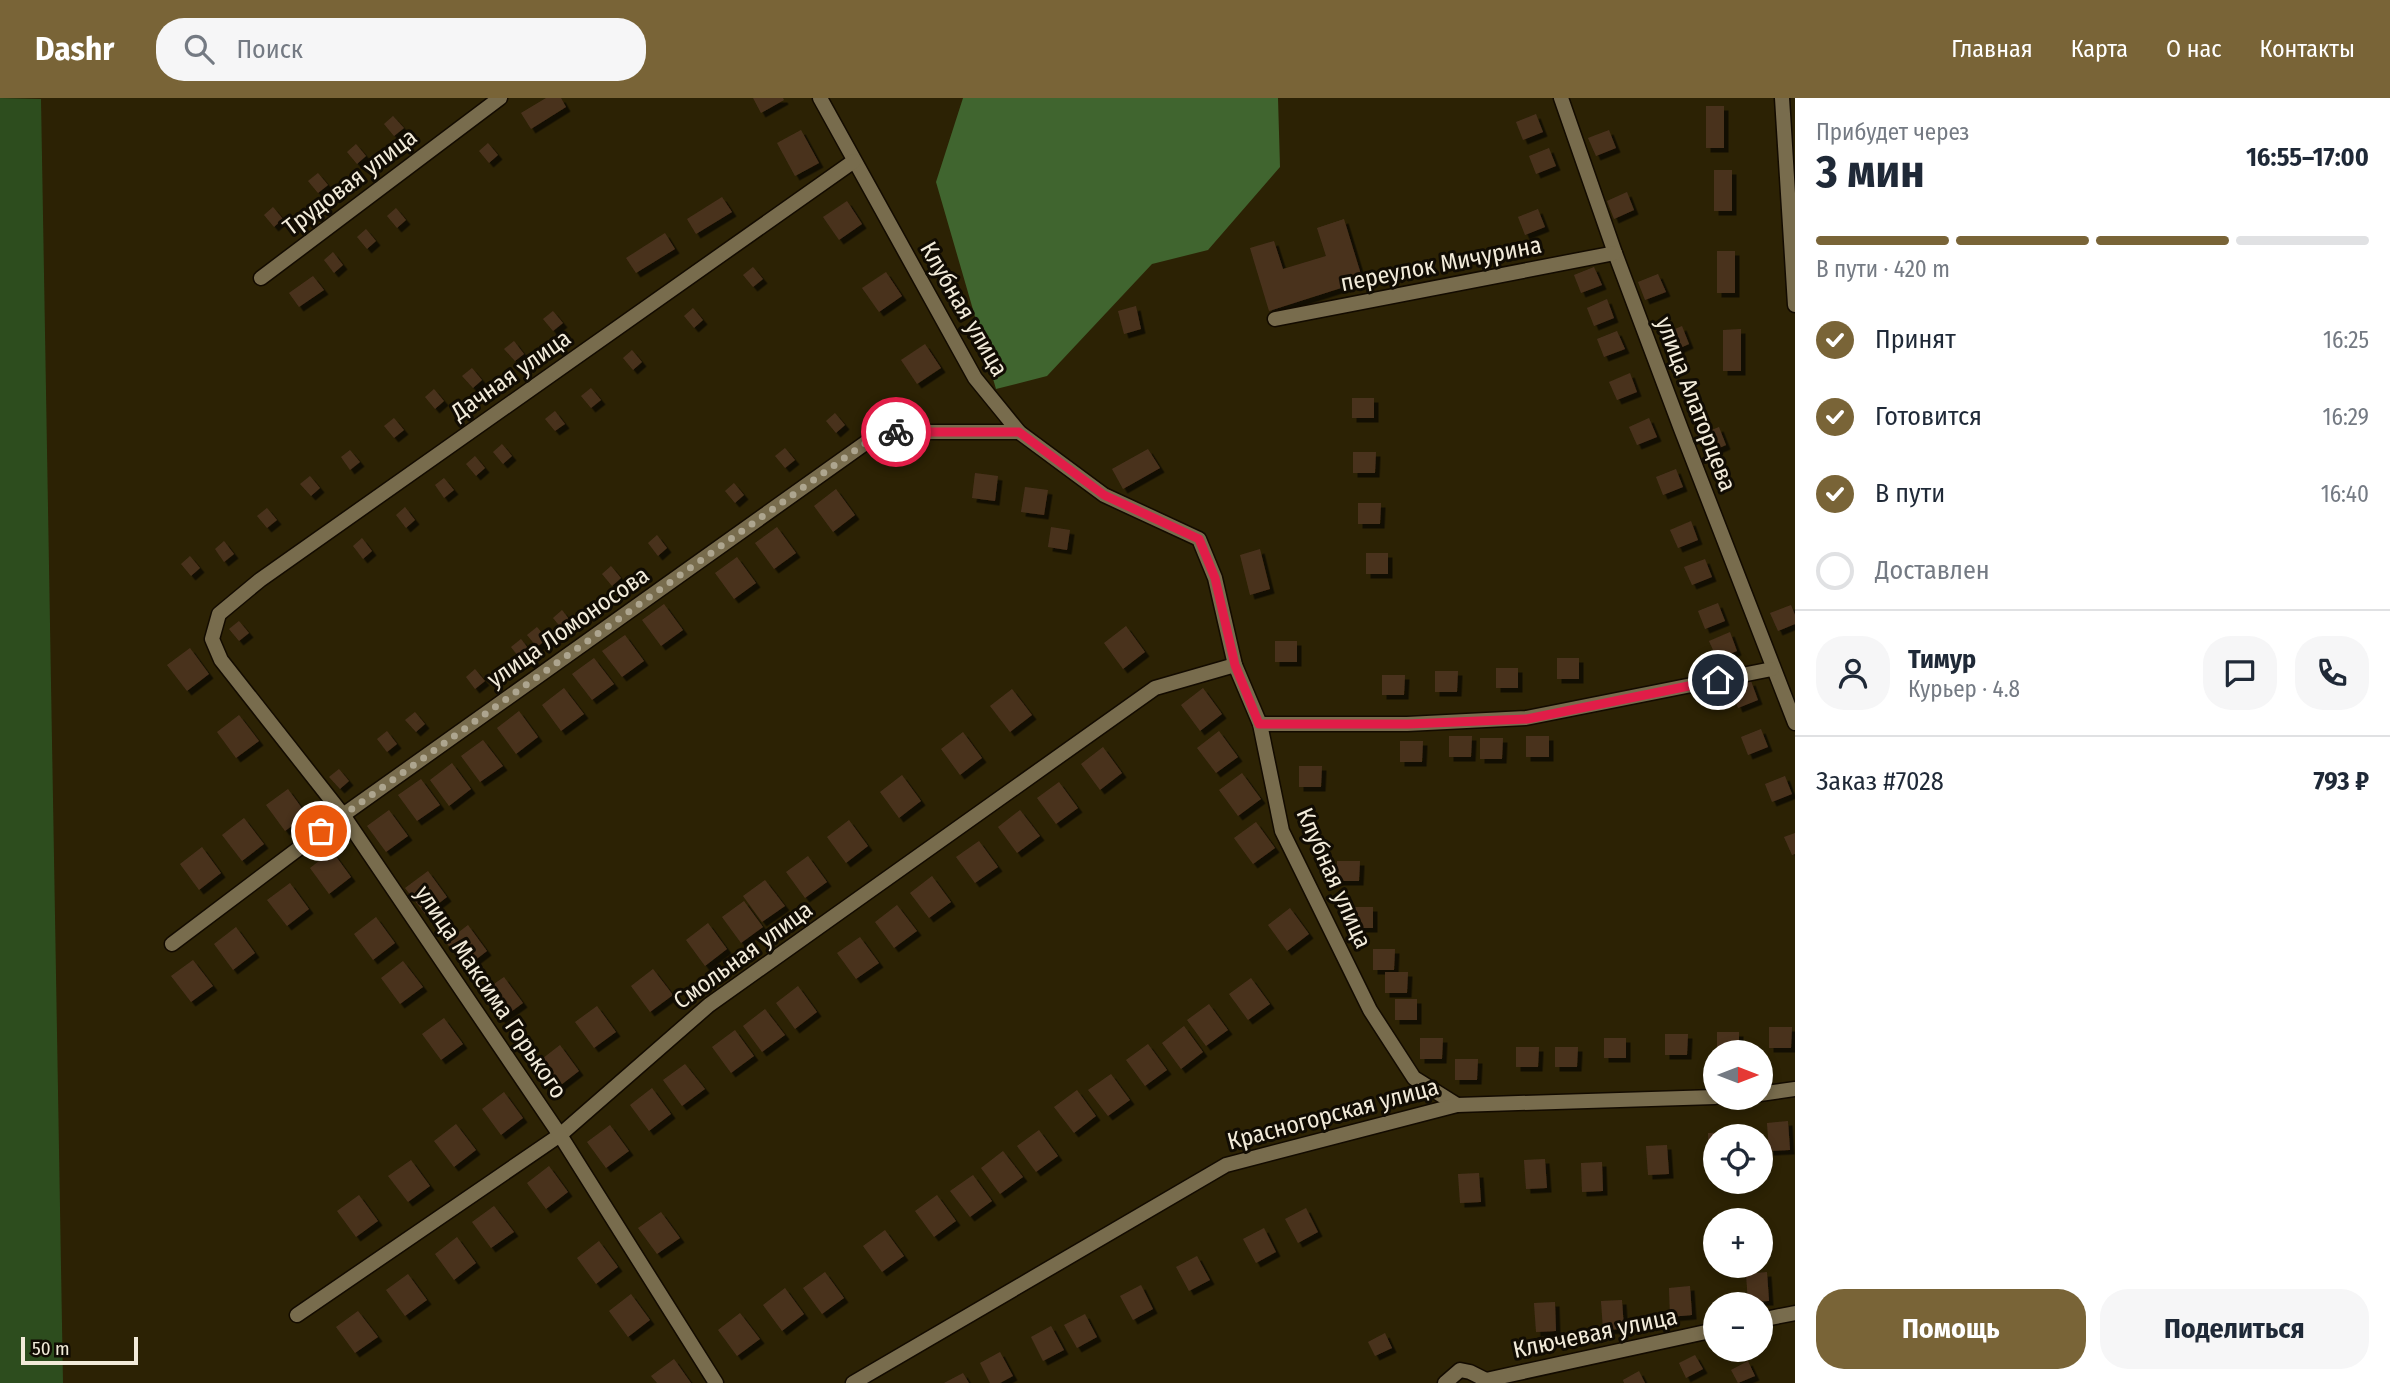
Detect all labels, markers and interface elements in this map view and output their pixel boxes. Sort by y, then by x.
search box [156,18,646,81]
text: Dashr [35,29,114,69]
icon: search [180,30,218,68]
text: Поиск [236,34,303,65]
text: Главная [1951,35,2033,63]
text: Карта [2071,35,2128,63]
text: О нас [2166,35,2221,63]
text: Контакты [2259,35,2355,63]
text: Прибудет через [1816,118,1969,146]
street label: Трудовая улица [278,123,422,241]
text: 16:55–17:00 [2246,142,2369,173]
text: 3 мин [1816,144,1925,199]
street label: переулок Мичурина [1338,231,1544,297]
street label: Клубная улица [914,237,1014,381]
text: В пути · 420 m [1816,255,1950,283]
street label: улица Алаторцева [1650,313,1742,495]
icon: check [1816,321,1854,359]
street label: Дачная улица [445,324,576,427]
text: Принят [1875,324,1956,355]
text: 16:25 [2323,326,2369,354]
courier [861,397,931,467]
icon: check [1816,398,1854,436]
text: Готовится [1875,401,1982,432]
text: 16:29 [2323,403,2369,431]
icon: bike [877,413,915,451]
icon: check [1816,475,1854,513]
text: В пути [1875,478,1945,509]
text: 16:40 [2321,480,2369,508]
text: Доставлен [1875,555,1990,586]
street label: улица Ломоносова [482,561,654,693]
button: person [1816,636,1890,710]
button: chat [2203,636,2277,710]
button: phone [2295,636,2369,710]
text: Тимур [1908,644,1976,675]
pin [1688,650,1748,710]
icon: home [1699,661,1737,699]
text: Курьер · 4.8 [1908,675,2020,703]
text: Заказ #7028 [1816,766,1944,797]
text: 793 ₽ [2313,766,2369,797]
pin [291,801,351,861]
street label: Клубная улица [1291,804,1377,952]
icon: bag [302,812,340,850]
street label: улица Максима Горького [409,880,573,1104]
street label: Смольная улица [668,895,818,1015]
north arrow [1703,1040,1773,1110]
map controls [1703,1040,1773,1362]
street label: Красногорская улица [1224,1072,1442,1156]
button: locate [1703,1124,1773,1194]
button: + [1703,1208,1773,1278]
button: Помощь [1816,1289,2086,1369]
button: Поделиться [2100,1289,2369,1369]
button: − [1703,1292,1773,1362]
street label: Ключевая улица [1510,1302,1680,1364]
scale bar [21,1334,138,1366]
text: 50 m [32,1337,70,1360]

